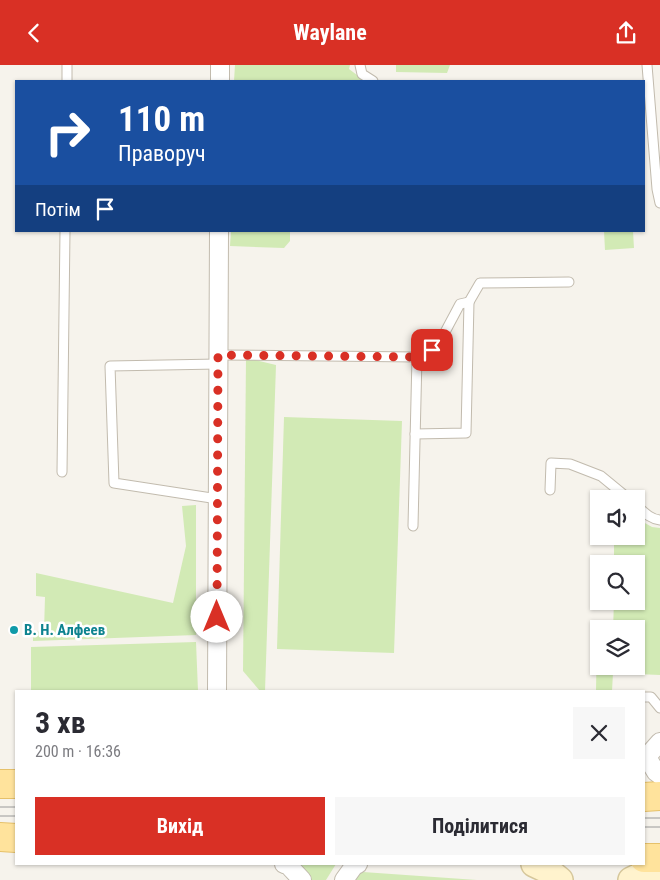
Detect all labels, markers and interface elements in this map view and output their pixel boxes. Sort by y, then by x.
icon: back [20,19,48,47]
icon: share [612,19,640,47]
text: Waylane [293,20,367,45]
text: 110 m [118,99,205,140]
icon: right [35,100,100,165]
text: Праворуч [118,141,206,166]
icon: arrive [91,195,119,223]
text: Потім [35,198,81,221]
pin [411,329,453,371]
icon: arrive [418,336,446,364]
map controls [590,490,645,675]
button: sound [590,490,645,545]
button: search [590,555,645,610]
position arrow [190,590,242,642]
button: layers [590,620,645,675]
place label: В. Н. Алфеев [24,621,105,639]
marker: В. Н. Алфеев [8,624,20,636]
text: 3 хв [35,705,86,740]
button: close [573,707,625,759]
text: 200 m · 16:36 [35,742,121,761]
button: Вихід [35,797,325,855]
button: Поділитися [335,797,625,855]

